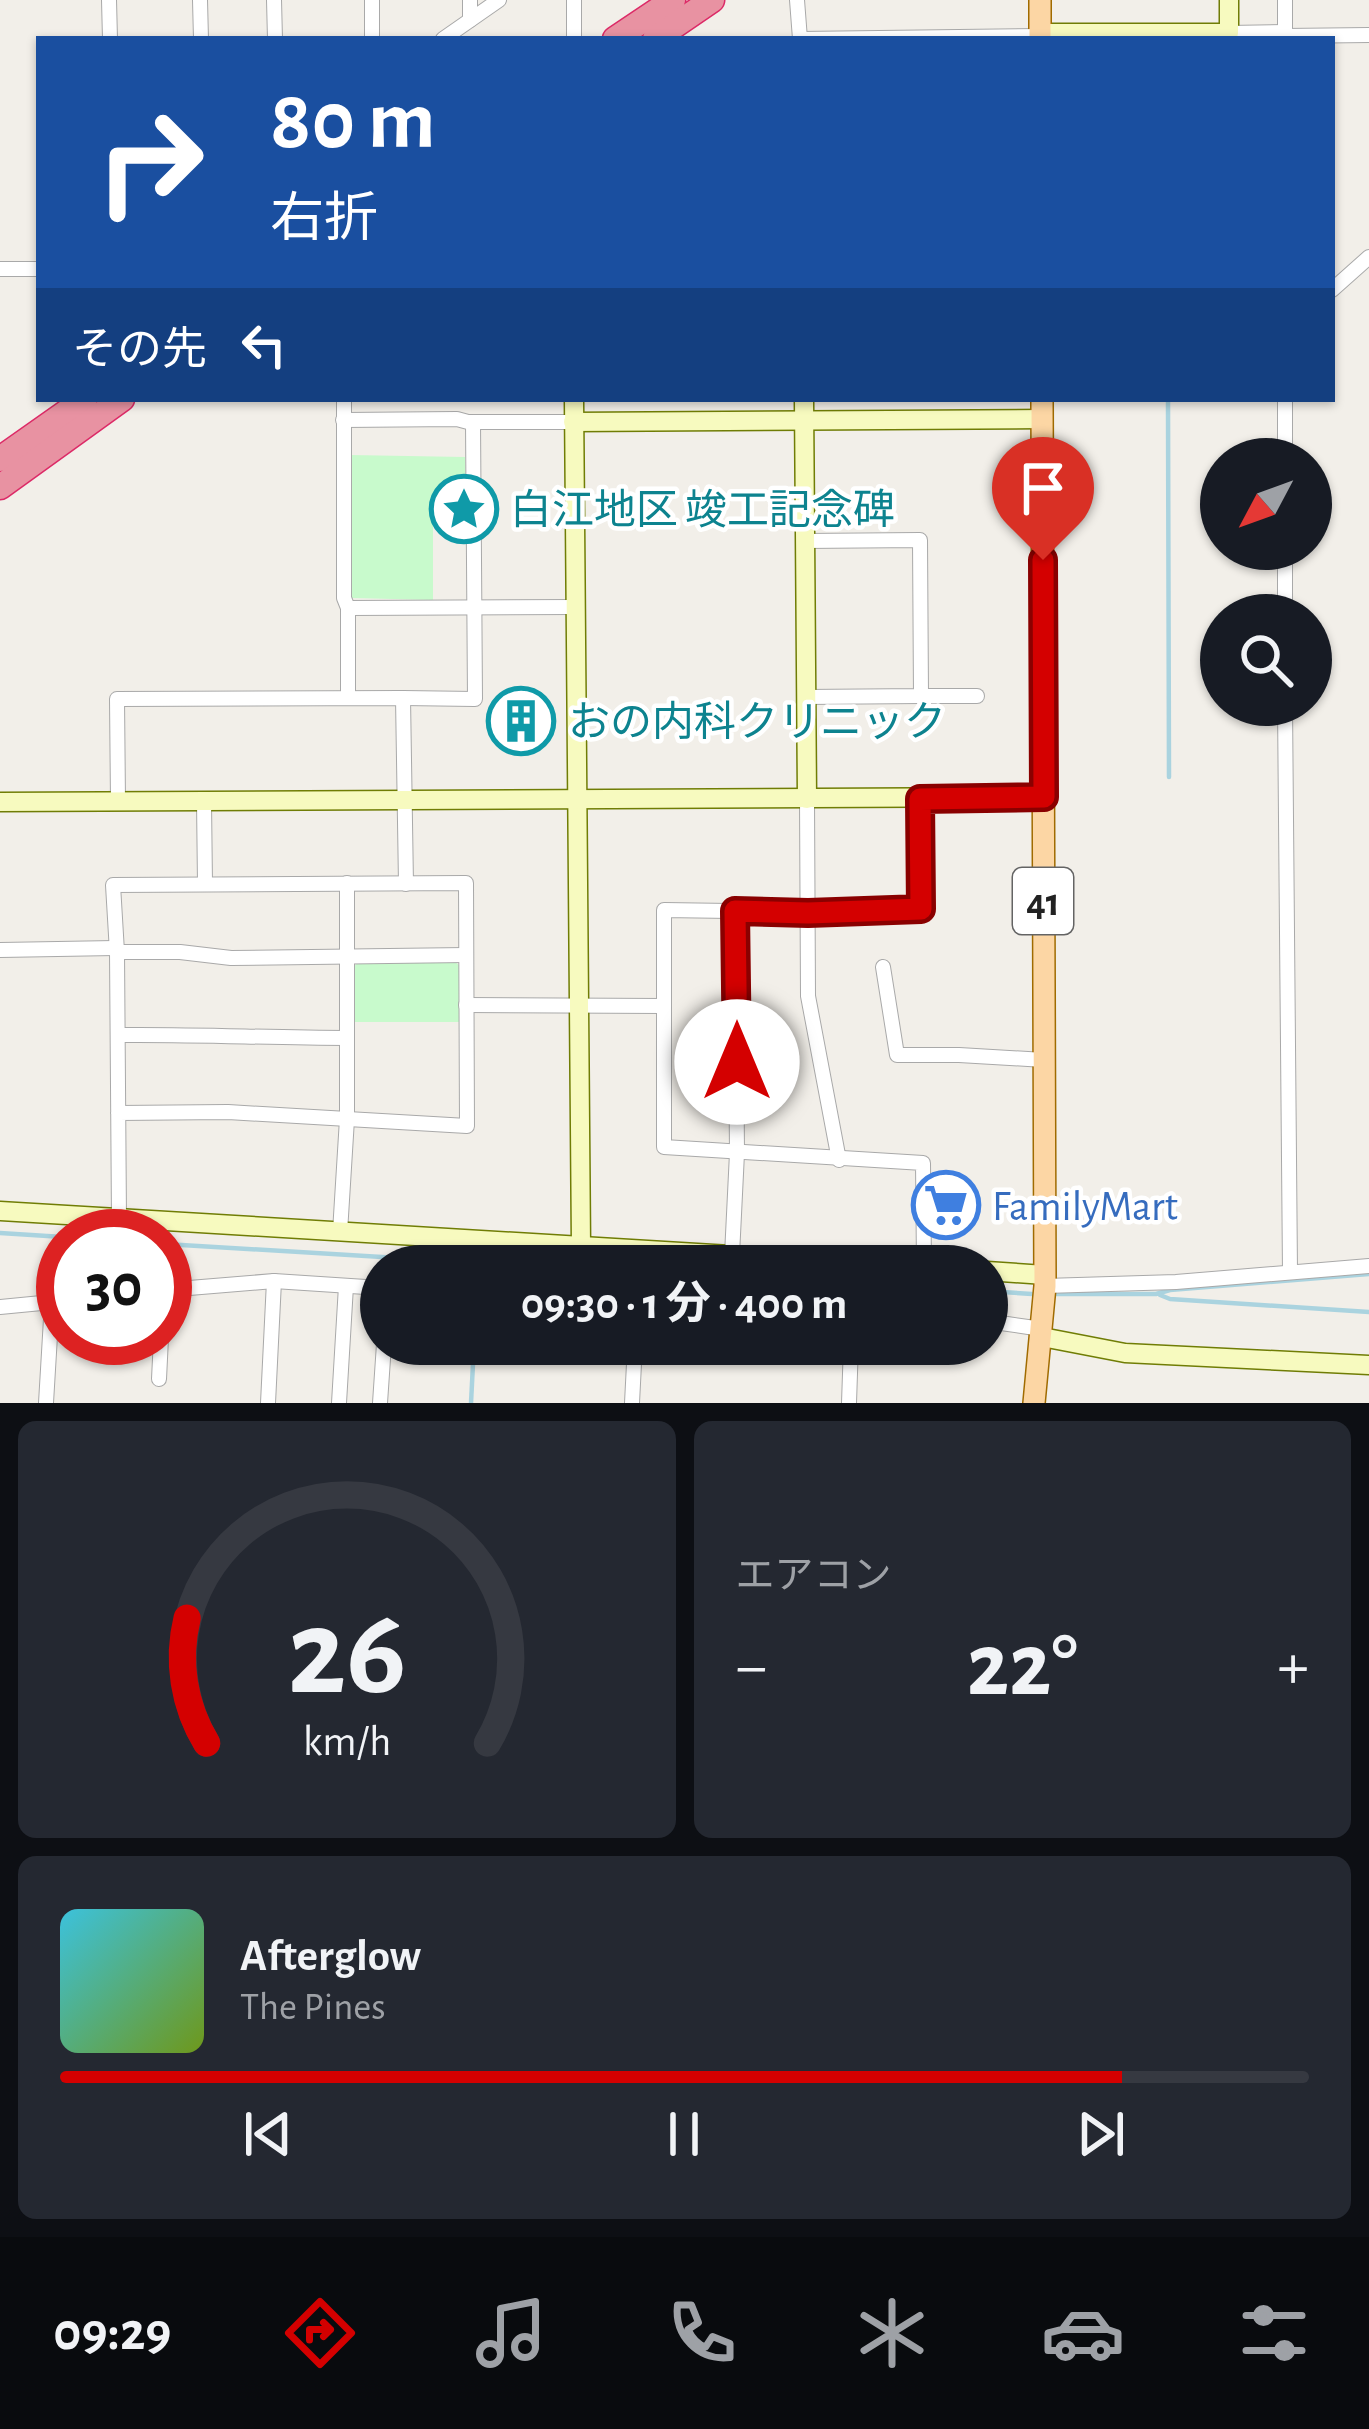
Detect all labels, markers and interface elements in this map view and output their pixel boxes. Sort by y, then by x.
text: 80 m [270,80,436,164]
icon: right [72,84,228,240]
text: 右折 [270,193,378,247]
icon: left [231,312,297,378]
text: その先 [72,328,207,373]
pin [992,437,1094,560]
north arrow [1200,438,1332,570]
map controls [1200,438,1332,726]
icon: arrive [1010,455,1076,521]
place icon: 白江地区 竣工記念碑 [429,474,499,544]
place label: 白江地区 竣工記念碑 [510,488,895,532]
button: search [1200,594,1332,726]
building icon: おの内科クリニック [486,686,556,756]
place label: おの内科クリニック [568,700,946,744]
road number: 41 [1013,868,1073,934]
position arrow [674,999,800,1125]
supermarket icon: FamilyMart [911,1170,981,1240]
place label: FamilyMart [992,1186,1178,1228]
speed limit sign: 30 [36,1209,192,1365]
text: 09:30 · 1 分 · 400 m [521,1282,847,1327]
text: エアコン [736,1557,892,1596]
text: 26 [287,1592,406,1717]
text: 22° [967,1622,1078,1712]
text: − [736,1634,767,1700]
text: + [1277,1634,1309,1700]
text: km/h [303,1720,391,1763]
text: Afterglow [240,1934,421,1979]
text: The Pines [240,1988,386,2027]
icon: previous [235,2101,301,2167]
icon: pause [651,2101,717,2167]
icon: next [1068,2101,1134,2167]
icon: directions [278,2291,362,2375]
icon: music [469,2291,553,2375]
icon: phone [660,2291,744,2375]
icon: climate [850,2291,934,2375]
icon: car [1041,2291,1125,2375]
icon: filters [1232,2291,1316,2375]
text: 09:29 [53,2306,171,2360]

